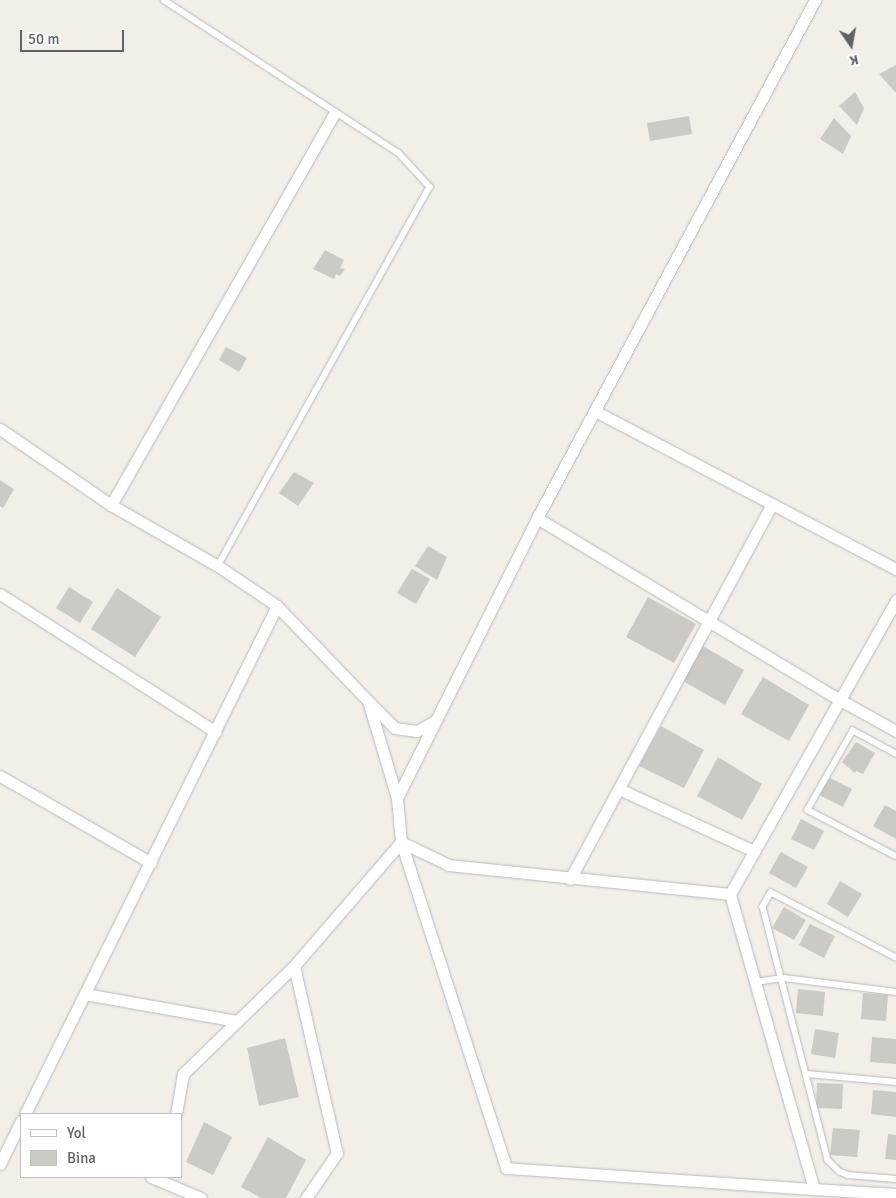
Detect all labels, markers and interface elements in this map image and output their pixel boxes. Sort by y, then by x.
scale bar [22,20,126,52]
north arrow [826,20,876,70]
text: 50 m [28,30,59,48]
text: K [848,51,860,69]
legend [20,1113,182,1178]
text: Yol [67,1124,86,1142]
text: Bina [67,1149,96,1167]

